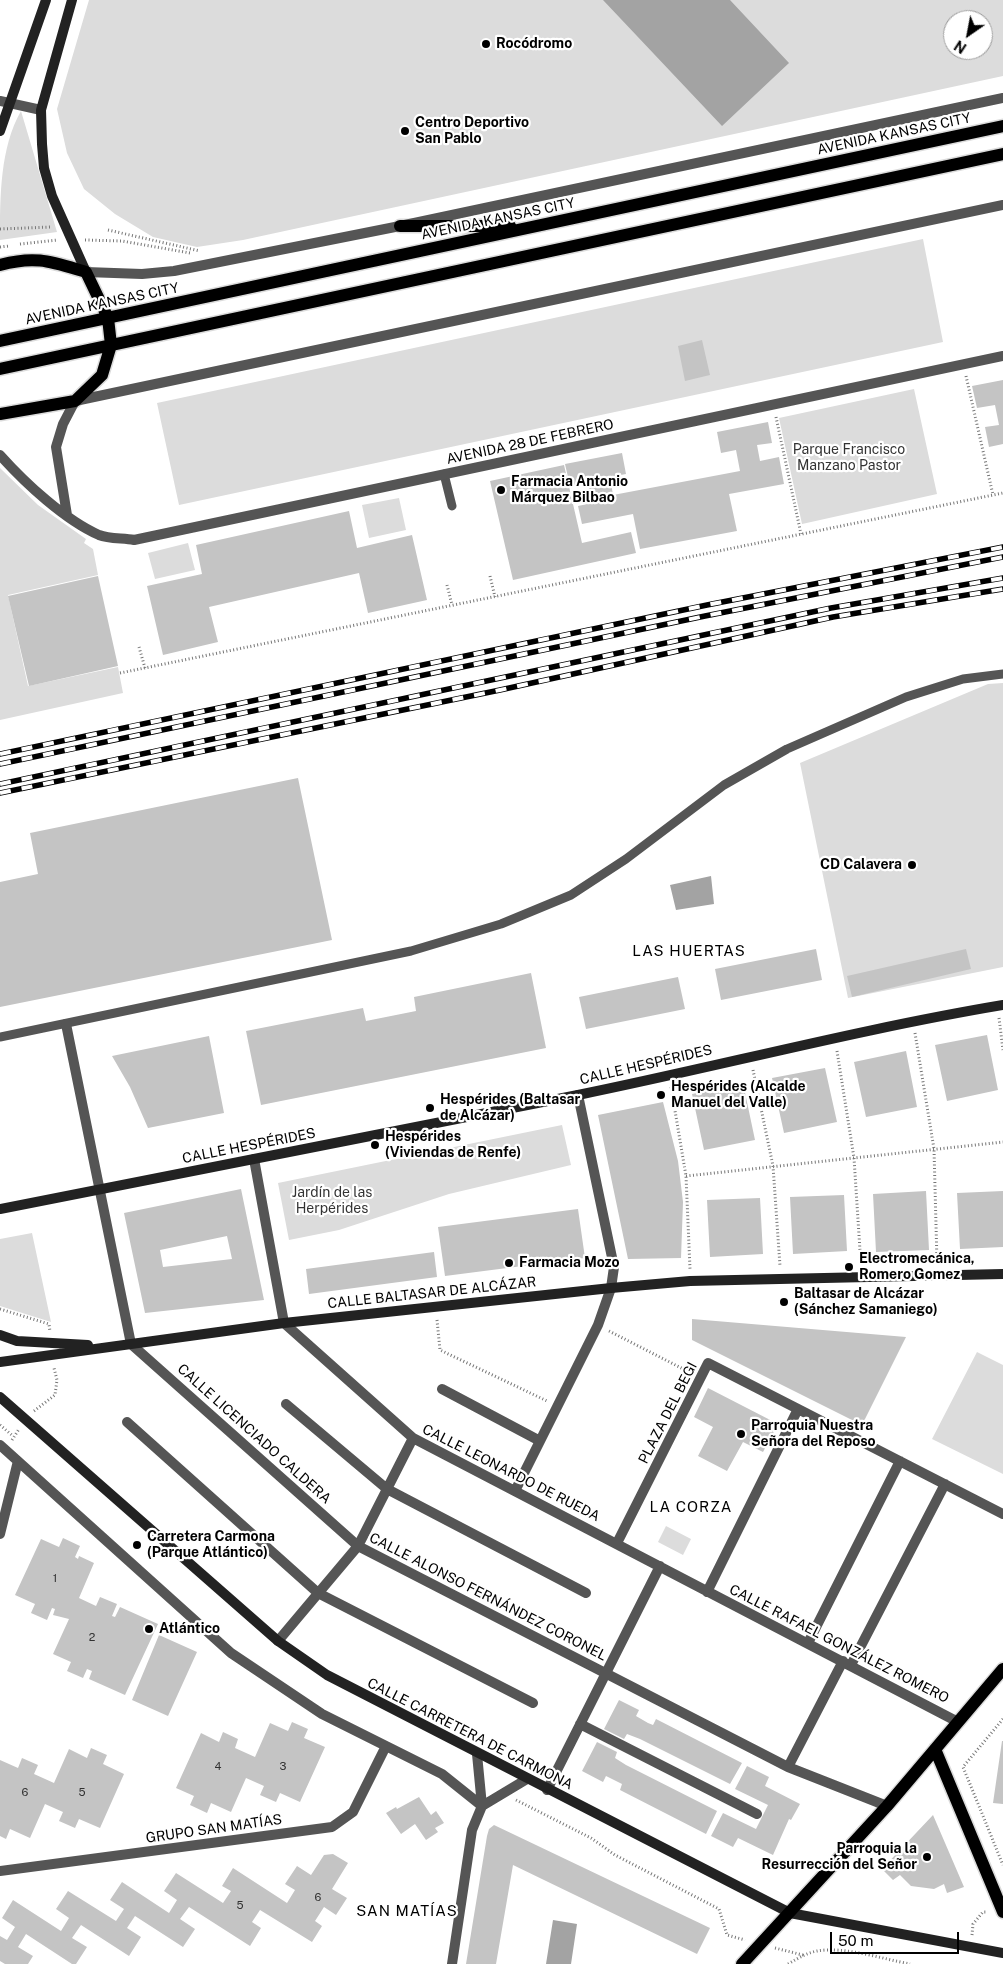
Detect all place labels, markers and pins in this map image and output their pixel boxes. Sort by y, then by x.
place label: Rocódromo [496,36,572,52]
marker: Rocódromo [480,38,492,50]
place label: Centro Deportivo San Pablo [415,115,529,148]
marker: Centro Deportivo San Pablo [399,125,411,137]
place label: Farmacia Antonio Márquez Bilbao [511,474,628,507]
marker: Farmacia Antonio Márquez Bilbao [495,484,507,496]
place label: CD Calavera [820,857,902,873]
marker: CD Calavera [906,859,918,871]
place label: Hespérides (Alcalde Manuel del Valle) [671,1079,806,1112]
marker: Hespérides (Alcalde Manuel del Valle) [655,1089,667,1101]
place label: Hespérides (Baltasar de Alcázar) [440,1092,580,1124]
marker: Hespérides (Baltasar de Alcázar) [424,1102,436,1114]
place label: Hespérides (Viviendas de Renfe) [385,1129,521,1162]
marker: Hespérides (Viviendas de Renfe) [369,1139,381,1151]
place label: Electromecánica, Romero Gomez [859,1251,975,1284]
place label: Farmacia Mozo [519,1255,619,1271]
marker: Farmacia Mozo [503,1257,515,1269]
marker: Electromecánica, Romero Gomez [843,1261,855,1273]
place label: Baltasar de Alcázar (Sánchez Samaniego) [794,1286,938,1318]
marker: Baltasar de Alcázar (Sánchez Samaniego) [778,1296,790,1308]
place label: Parroquia Nuestra Señora del Reposo [751,1418,876,1450]
marker: Parroquia Nuestra Señora del Reposo [735,1428,747,1440]
place label: Carretera Carmona (Parque Atlántico) [147,1529,275,1561]
marker: Carretera Carmona (Parque Atlántico) [131,1539,143,1551]
place label: Atlántico [159,1621,220,1637]
marker: Atlántico [143,1623,155,1635]
place label: Parroquia la Resurrección del Señor [761,1841,917,1874]
marker: Parroquia la Resurrección del Señor [921,1851,933,1863]

